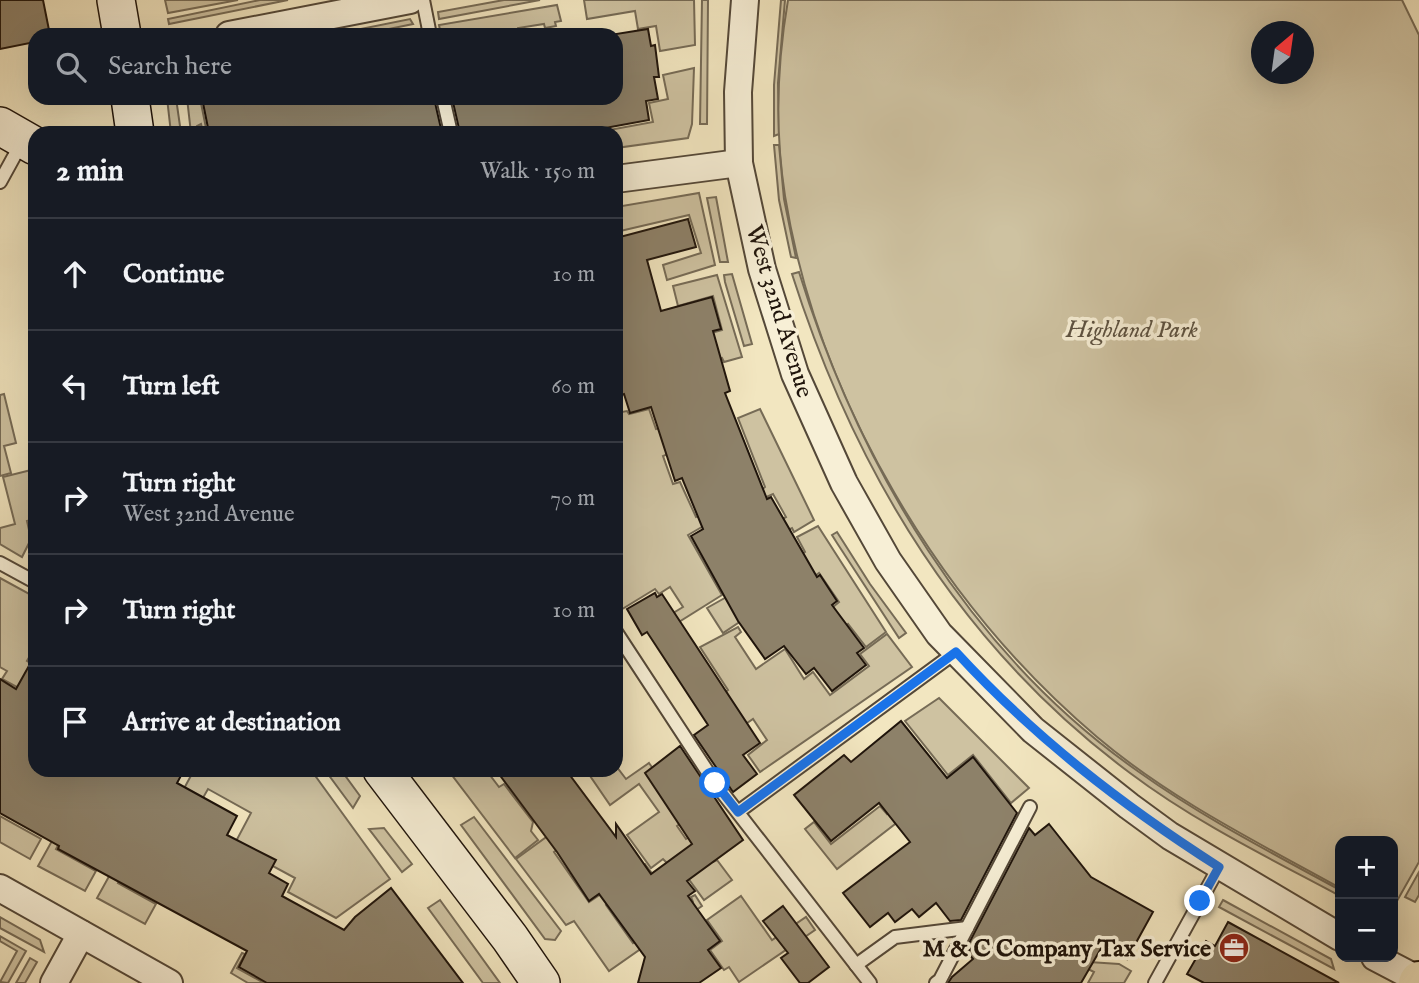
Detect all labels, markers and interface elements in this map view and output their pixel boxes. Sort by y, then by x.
north arrow [1251,21,1314,84]
search box [28,28,623,105]
icon: search [52,48,90,86]
text: Search here [108,50,232,83]
text: 2 min [56,153,124,191]
text: Walk · 150 m [480,157,595,186]
street label: West 32nd Avenue [738,221,820,402]
icon: ahead [56,255,94,293]
text: Continue [123,258,224,291]
text: 10 m [552,260,595,289]
park label: Highland Park [1065,315,1198,346]
icon: left [56,367,94,405]
text: Turn left [123,370,220,403]
text: 60 m [551,372,595,401]
text: Turn right [123,467,236,500]
icon: right [56,479,94,517]
text: 70 m [550,484,595,513]
text: West 32nd Avenue [123,500,295,529]
icon: right [56,591,94,629]
text: Turn right [123,594,236,627]
text: 10 m [552,596,595,625]
icon: arrive [56,703,94,741]
text: Arrive at destination [123,706,341,739]
route start [699,767,730,798]
map controls [1335,836,1398,962]
button: + [1335,836,1398,899]
route end [1184,885,1215,916]
button: − [1335,899,1398,962]
office icon: M & C Company Tax Service [1217,931,1251,965]
place label: M & C Company Tax Service [922,934,1211,965]

